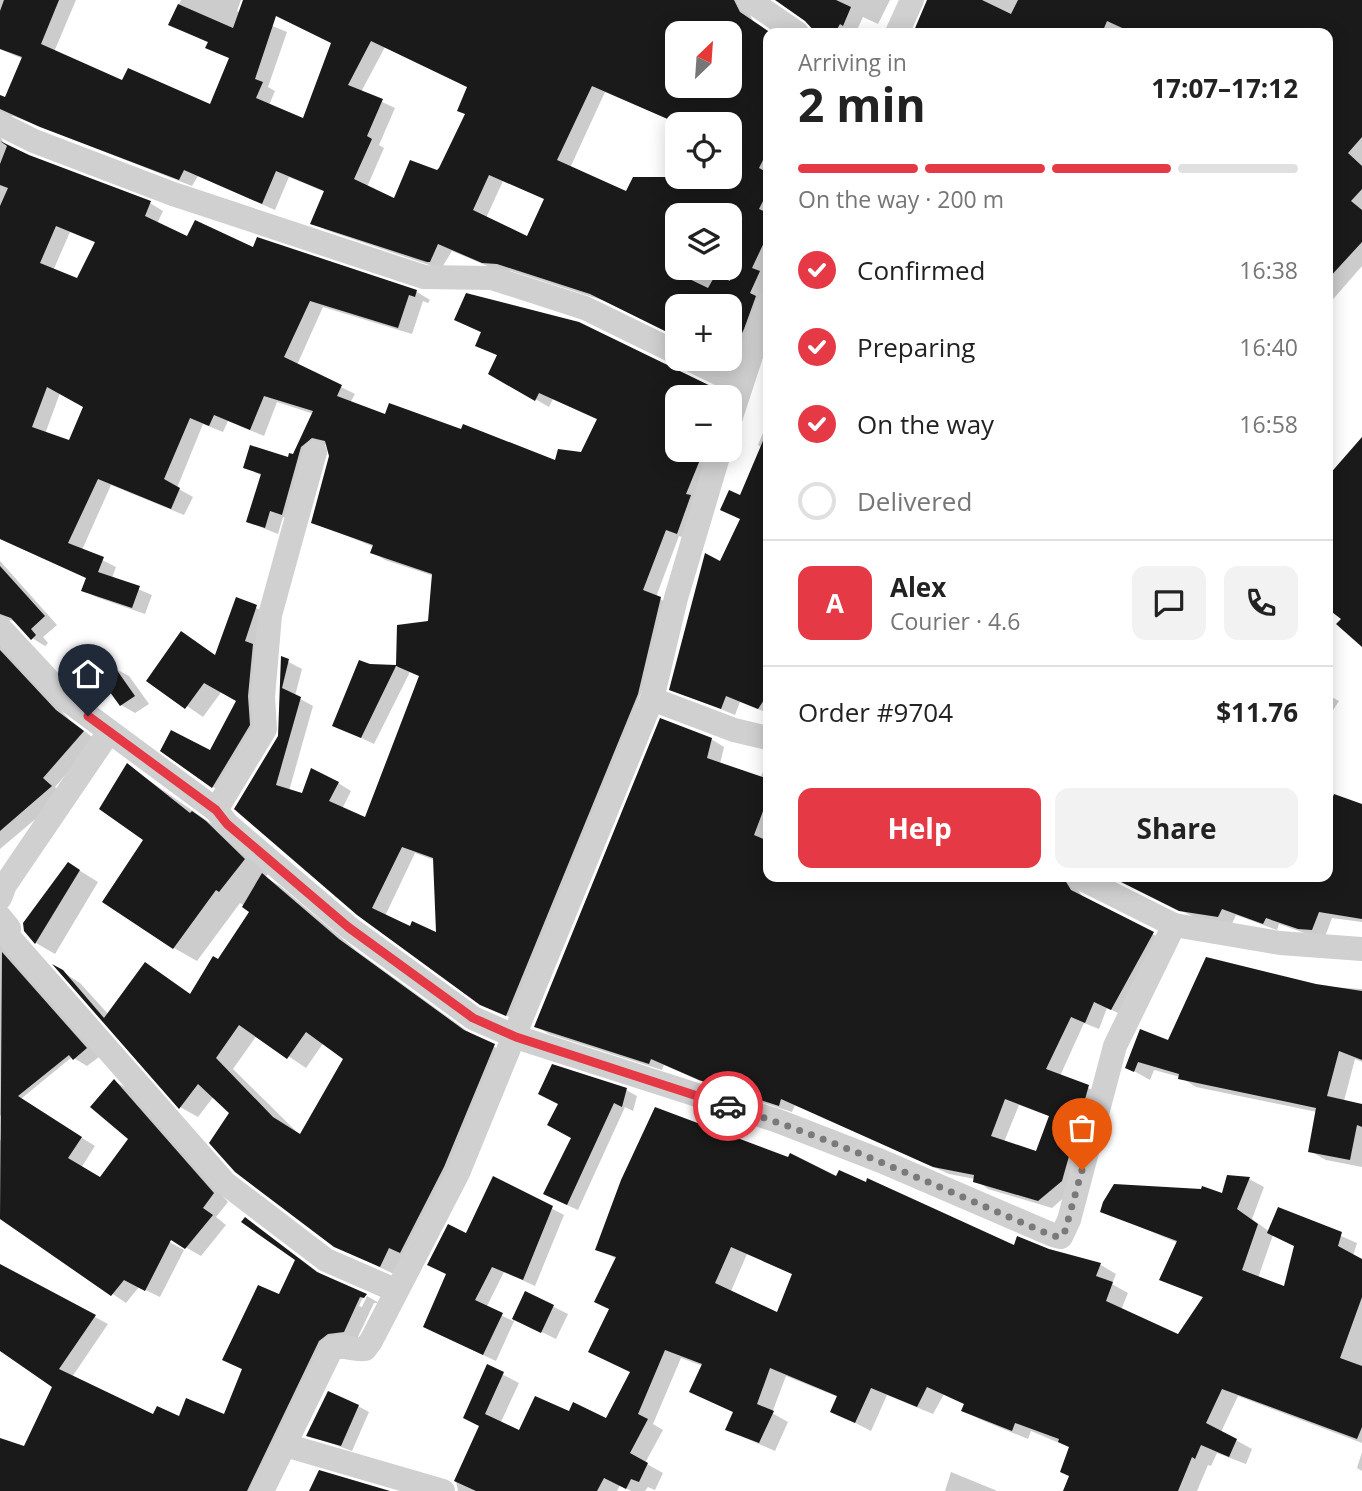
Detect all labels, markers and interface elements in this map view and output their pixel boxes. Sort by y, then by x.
north arrow [665,21,742,98]
map controls [665,21,742,462]
text: Arriving in [798,46,907,78]
text: 17:07–17:12 [1151,70,1298,106]
text: 2 min [798,73,926,135]
button: locate [665,112,742,189]
text: On the way · 200 m [798,183,1004,215]
button: layers [665,203,742,280]
icon: check [798,251,836,289]
text: Confirmed [857,252,985,288]
text: 16:38 [1239,254,1298,286]
button: + [665,294,742,371]
icon: check [798,328,836,366]
text: Preparing [857,329,975,365]
text: 16:40 [1239,331,1298,363]
button: − [665,385,742,462]
icon: check [798,405,836,443]
text: On the way [857,406,994,442]
text: 16:58 [1239,408,1298,440]
text: Delivered [857,483,972,519]
button: chat [1132,566,1206,640]
button: phone [1224,566,1298,640]
text: Alex [890,569,946,605]
text: A [826,585,844,621]
text: Courier · 4.6 [890,605,1020,637]
pin [58,644,118,716]
icon: home [69,655,107,693]
text: Order #9704 [798,694,953,730]
text: $11.76 [1216,694,1298,730]
button: Help [798,788,1041,868]
button: Share [1055,788,1298,868]
courier [693,1071,763,1141]
icon: car [709,1087,747,1125]
pin [1052,1098,1112,1170]
icon: bag [1063,1109,1101,1147]

